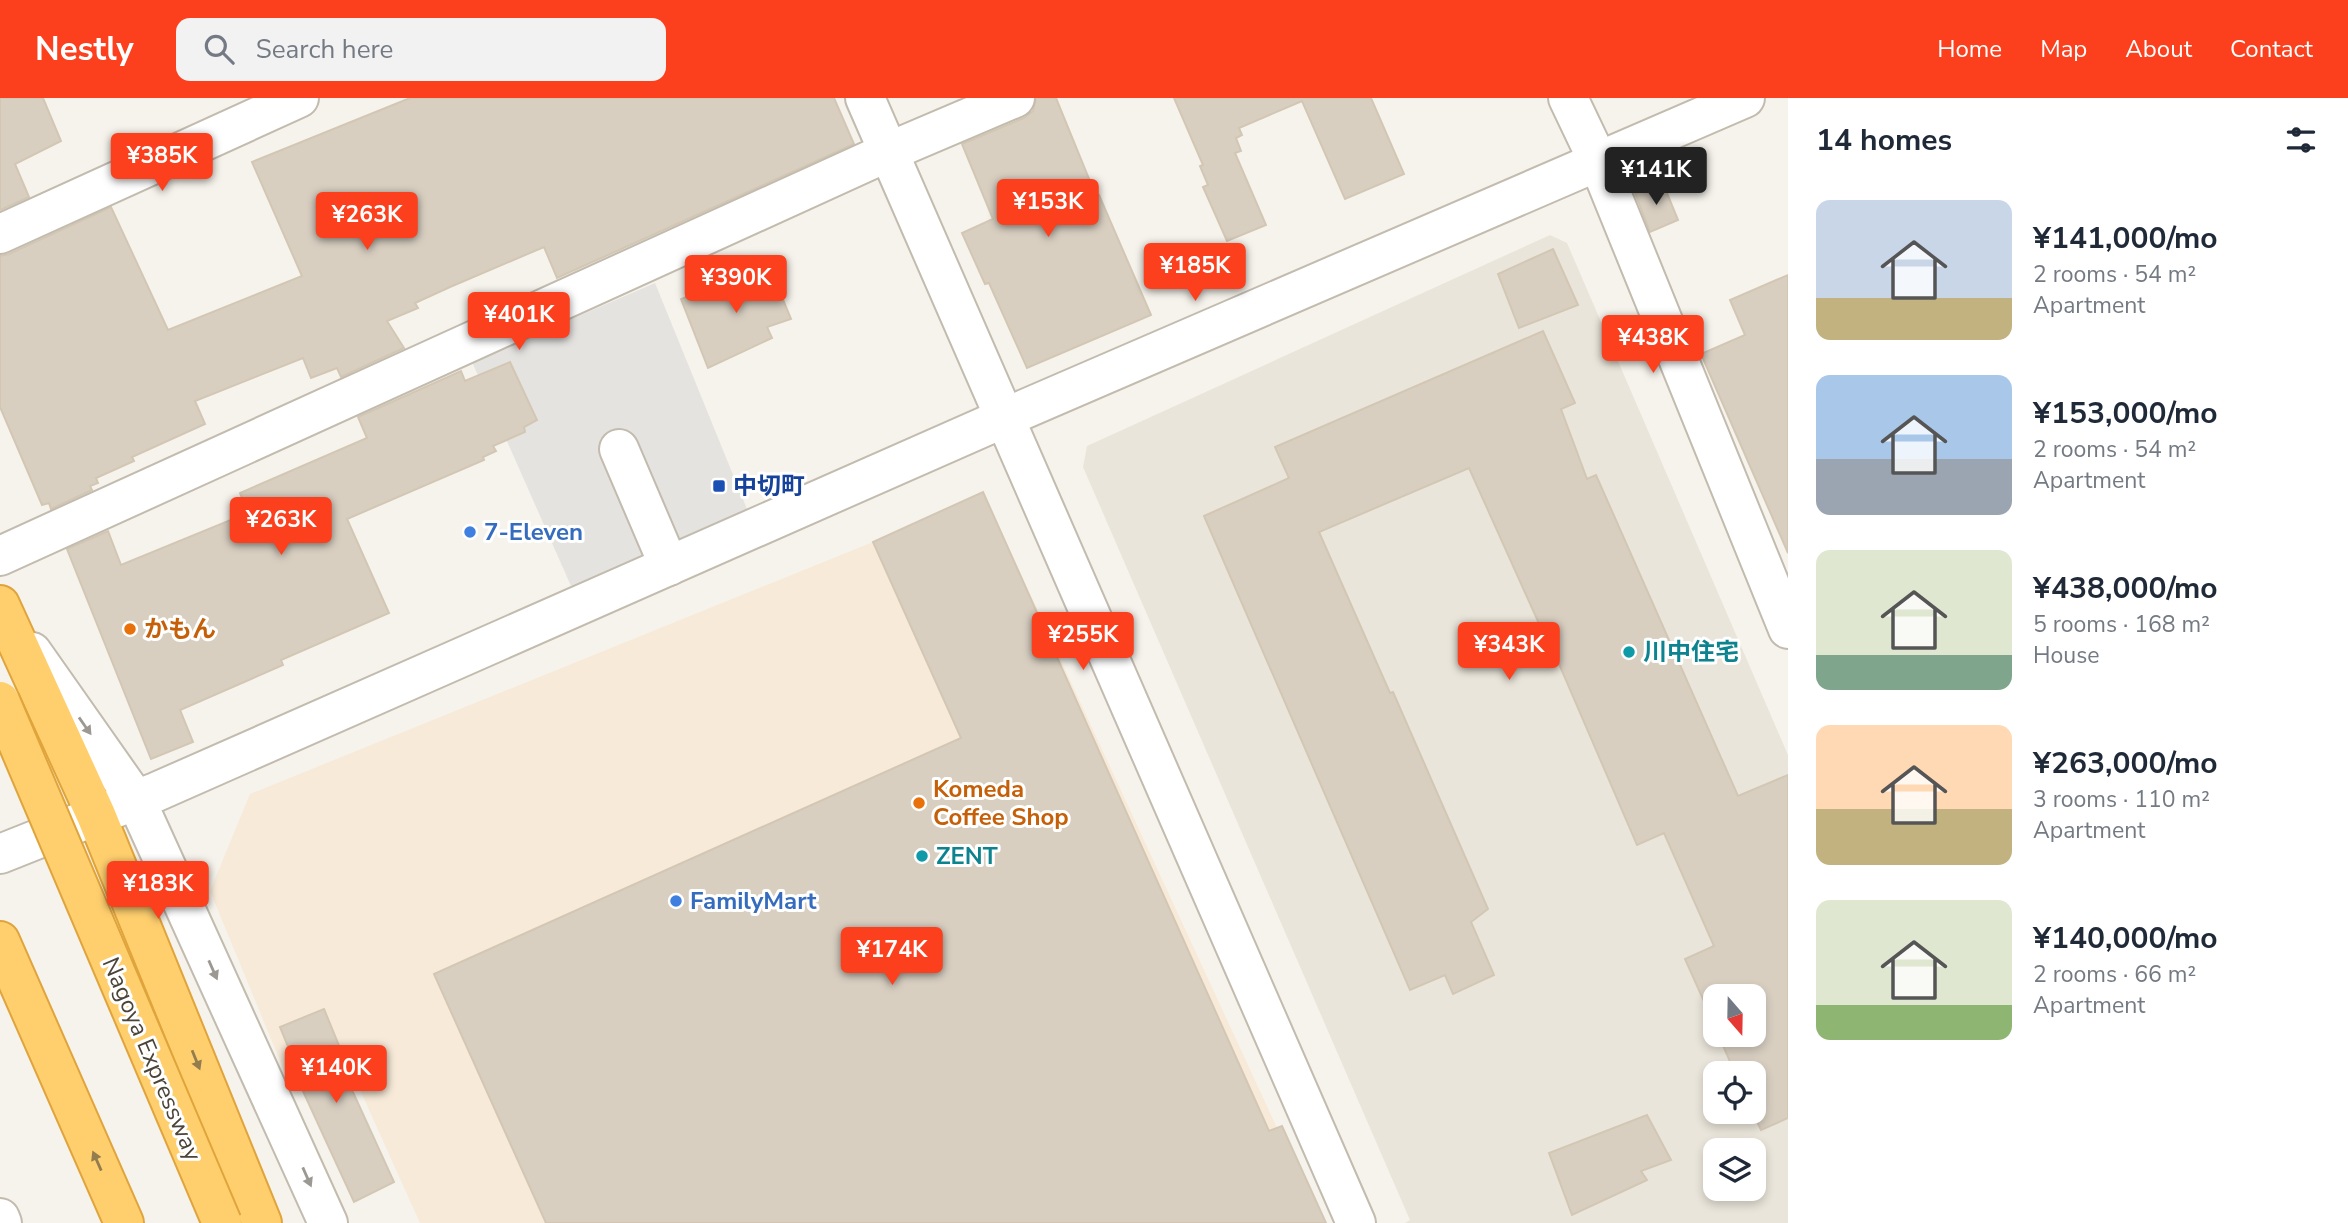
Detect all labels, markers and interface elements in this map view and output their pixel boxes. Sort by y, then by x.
search box [176,18,666,81]
text: Nestly [35,27,134,72]
icon: search [200,30,238,68]
text: Search here [256,32,393,67]
text: Home [1937,33,2002,65]
text: Map [2040,33,2087,65]
text: About [2125,33,2192,65]
text: Contact [2230,33,2313,65]
text: 14 homes [1816,120,1952,161]
icon: filters [2282,121,2320,159]
pin: ¥385K [113,134,211,193]
text: ¥385K [127,140,197,171]
pin: ¥141K [1607,148,1705,207]
text: ¥141K [1621,154,1691,185]
pin: ¥153K [999,180,1097,239]
text: ¥153K [1013,186,1083,217]
pin: ¥263K [318,192,416,252]
text: ¥263K [332,199,402,230]
text: ¥141,000/mo [2033,218,2218,259]
icon: home [1872,228,1956,312]
pin: ¥185K [1146,244,1244,303]
text: ¥185K [1160,250,1230,281]
pin: ¥390K [687,256,785,315]
text: 2 rooms · 54 m² [2033,259,2196,290]
text: ¥390K [701,262,771,293]
text: Apartment [2033,290,2145,321]
pin: ¥401K [470,292,568,352]
text: ¥401K [484,299,554,330]
pin: ¥438K [1604,316,1702,375]
text: ¥438K [1618,322,1688,353]
text: ¥153,000/mo [2033,393,2218,434]
icon: home [1872,403,1956,487]
text: 2 rooms · 54 m² [2033,434,2196,465]
text: Apartment [2033,465,2145,496]
place label: 中切町 [733,470,805,502]
marker: 中切町 [711,478,727,494]
pin: ¥263K [232,498,330,557]
text: ¥263K [246,504,316,535]
place label: 7-Eleven [484,516,583,548]
marker: 7-Eleven [462,524,478,540]
text: ¥438,000/mo [2033,568,2218,609]
icon: home [1872,578,1956,662]
text: 5 rooms · 168 m² [2033,609,2210,640]
pin: ¥255K [1034,612,1132,672]
place label: かもん [144,613,216,645]
text: ¥255K [1048,619,1118,650]
marker: かもん [122,621,138,637]
pin: ¥343K [1460,622,1558,682]
text: ¥343K [1474,629,1544,660]
place label: 川中住宅 [1643,636,1739,668]
text: House [2033,640,2100,671]
marker: 川中住宅 [1621,644,1637,660]
one-way arrow [78,717,92,735]
text: ¥263,000/mo [2033,743,2218,784]
icon: home [1872,753,1956,837]
place label: Komeda Coffee Shop [933,773,1069,833]
text: 3 rooms · 110 m² [2033,784,2210,815]
marker: Komeda Coffee Shop [911,795,927,811]
text: Apartment [2033,815,2145,846]
place label: ZENT [936,840,998,872]
marker: ZENT [914,848,930,864]
pin: ¥183K [109,862,207,921]
text: ¥183K [123,868,193,899]
place label: FamilyMart [690,885,817,917]
marker: FamilyMart [668,893,684,909]
text: ¥140,000/mo [2033,918,2218,959]
pin: ¥174K [843,928,941,987]
icon: home [1872,928,1956,1012]
text: ¥174K [857,934,927,965]
street label: Nagoya Expressway [95,952,210,1166]
one-way arrow [208,959,219,980]
text: 2 rooms · 66 m² [2033,959,2196,990]
north arrow [1703,984,1766,1046]
map controls [1703,984,1766,1201]
text: Apartment [2033,990,2145,1021]
pin: ¥140K [287,1046,385,1105]
one-way arrow [190,1050,201,1071]
text: ¥140K [301,1052,371,1083]
button: locate [1703,1061,1766,1124]
button: layers [1703,1138,1766,1201]
one-way arrow [91,1150,102,1171]
one-way arrow [301,1167,313,1187]

